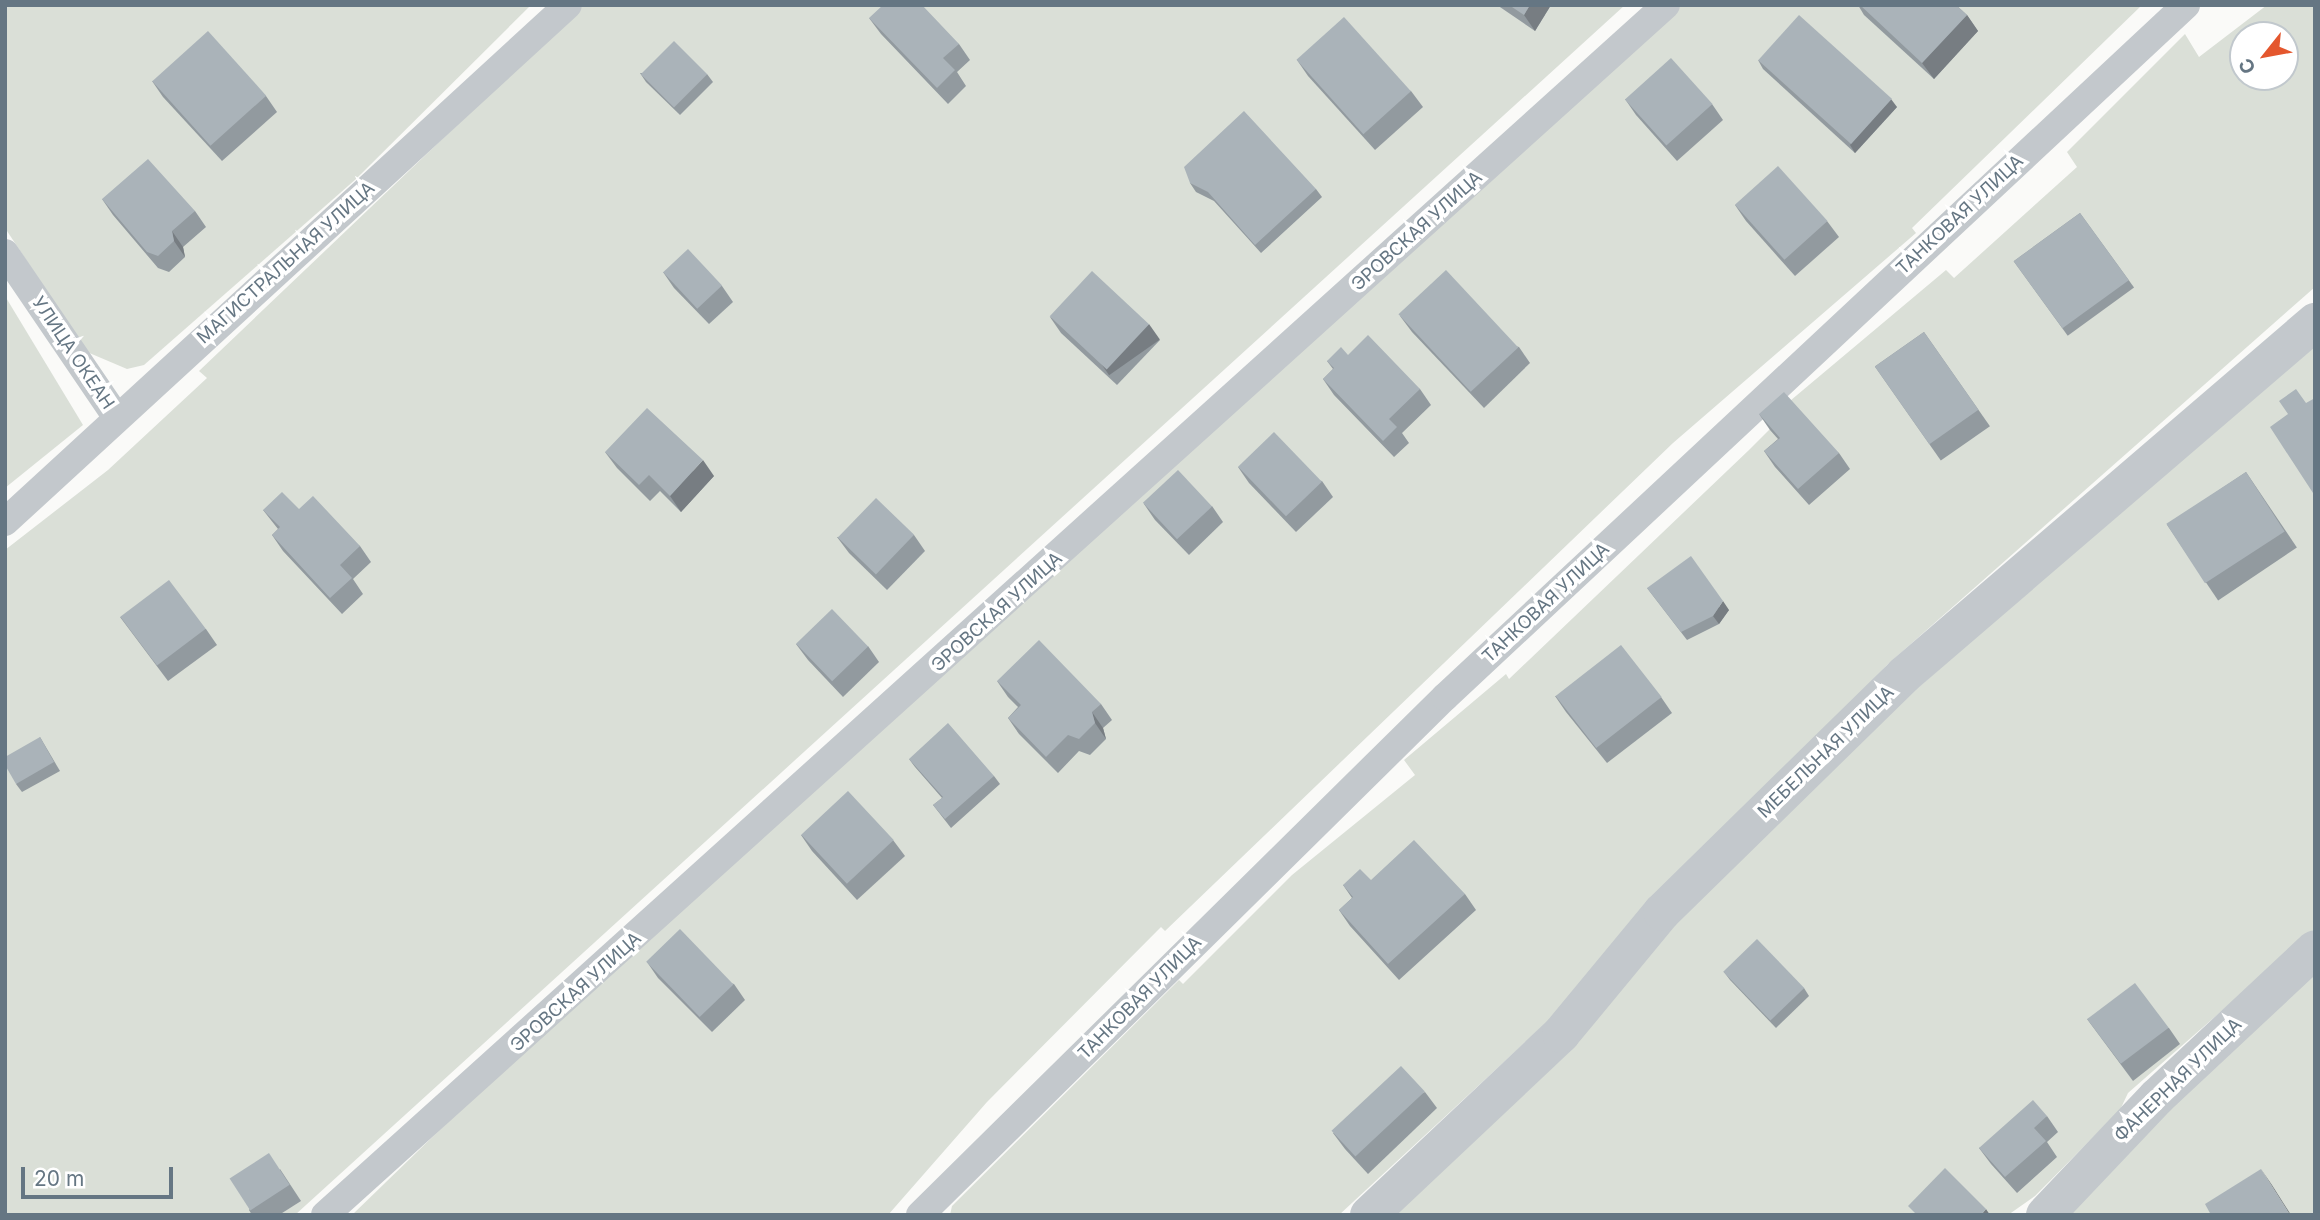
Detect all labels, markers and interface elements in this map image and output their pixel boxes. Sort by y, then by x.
north arrow [2229,21,2299,91]
text: С [2234,54,2261,78]
street label: ТАНКОВАЯ УЛИЦА [1892,151,2028,279]
street label: ЭРОВСКАЯ УЛИЦА [1347,167,1487,295]
street label: МАГИСТРАЛЬНАЯ УЛИЦА [193,178,379,348]
street label: УЛИЦА ОКЕАН [27,293,119,413]
street label: ТАНКОВАЯ УЛИЦА [1478,539,1614,667]
street label: ЭРОВСКАЯ УЛИЦА [927,548,1067,676]
street label: МЕБЕЛЬНАЯ УЛИЦА [1753,681,1899,823]
street label: ЭРОВСКАЯ УЛИЦА [506,928,646,1056]
street label: ТАНКОВАЯ УЛИЦА [1074,932,1206,1064]
street label: ФАНЕРНАЯ УЛИЦА [2110,1014,2246,1146]
scale bar [24,1154,177,1198]
text: 20 m [34,1166,84,1191]

